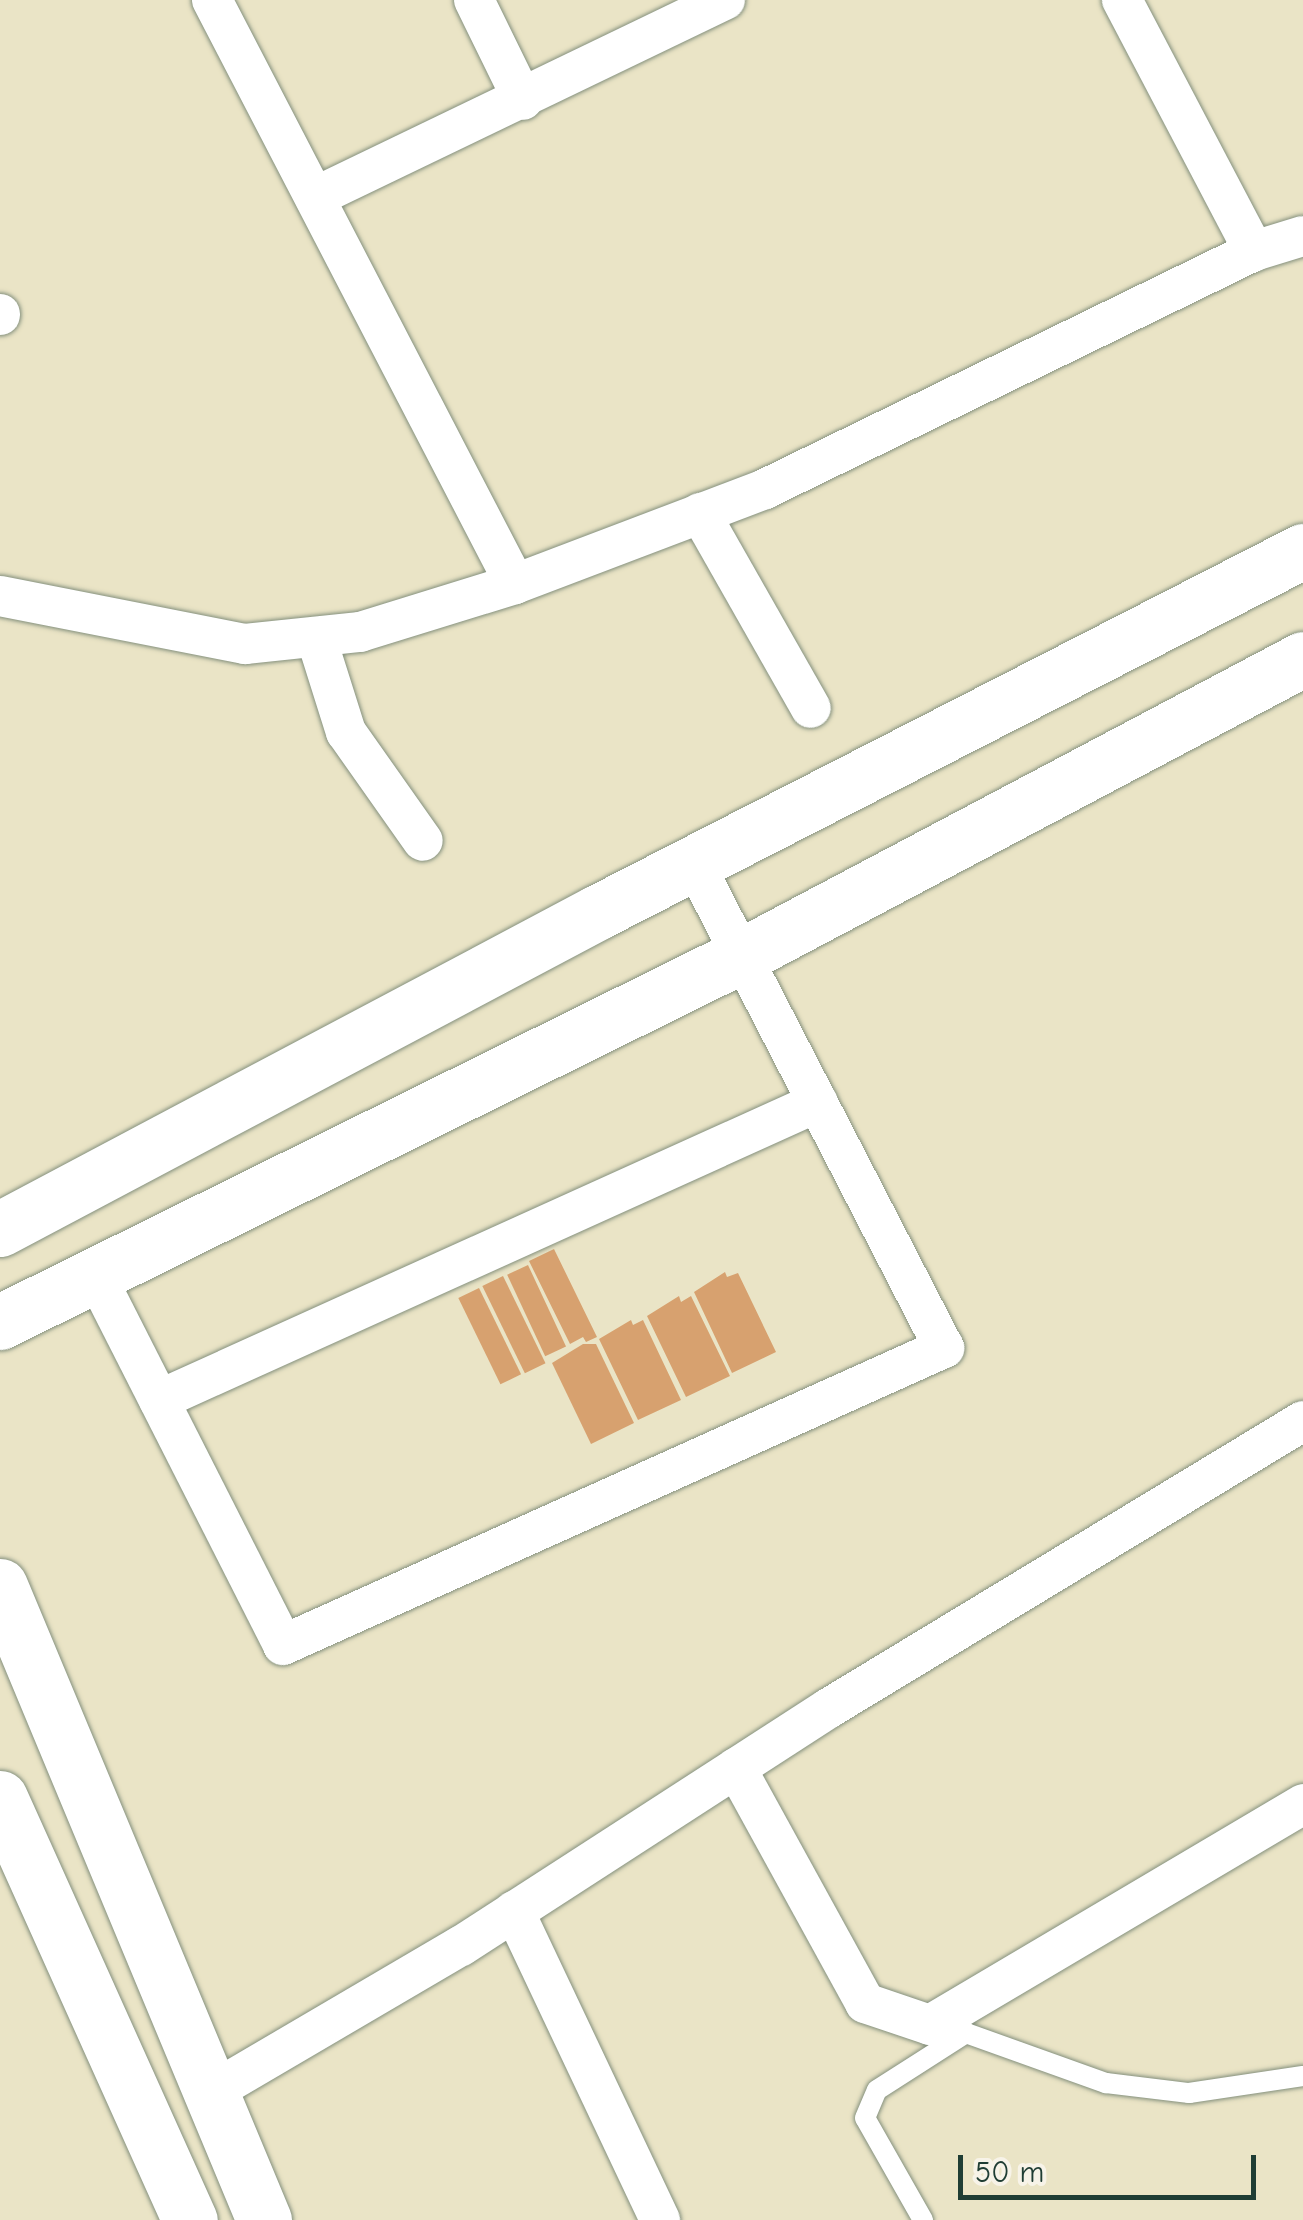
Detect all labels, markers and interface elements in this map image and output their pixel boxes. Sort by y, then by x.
scale bar [963,2135,1260,2197]
text: 50 m [975,2155,1044,2190]

